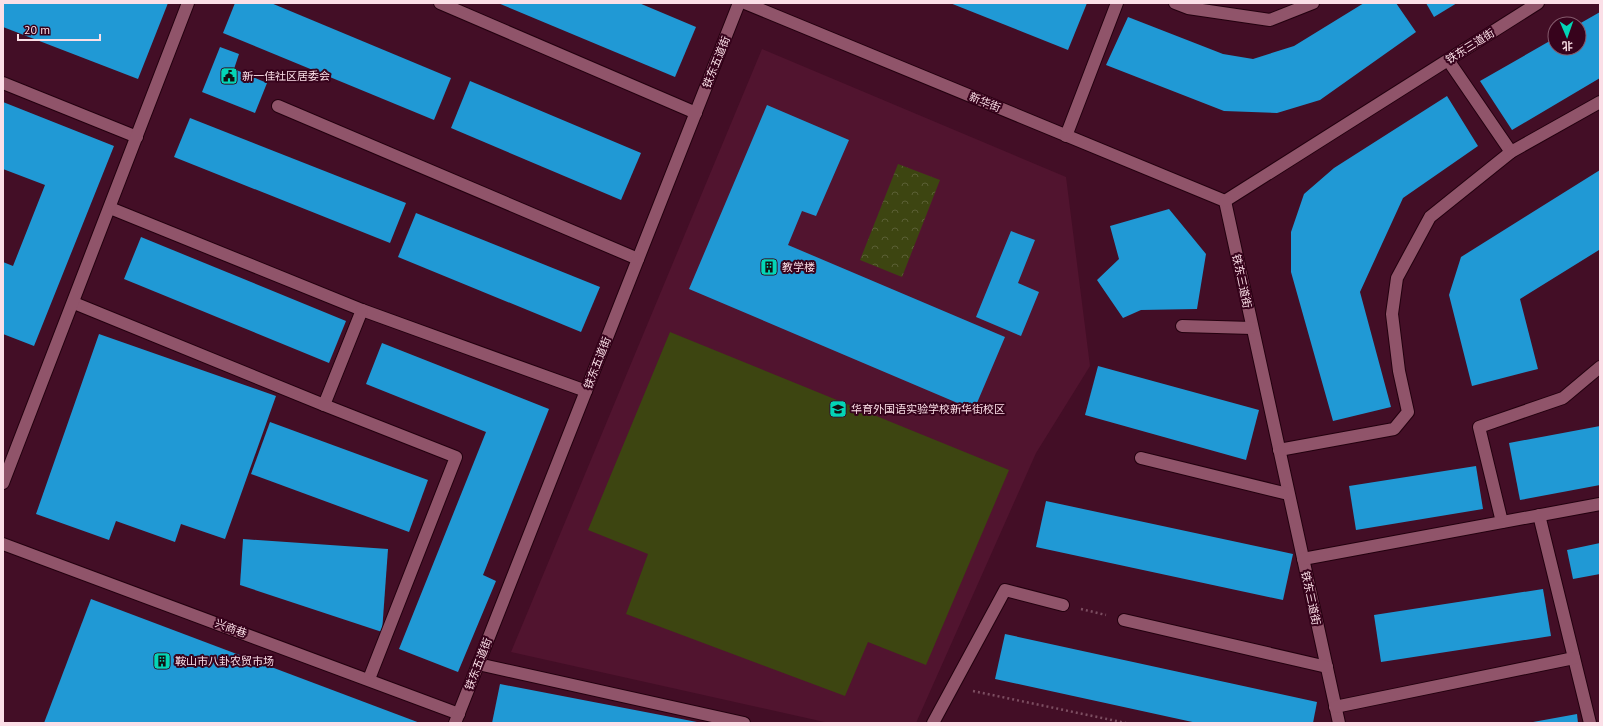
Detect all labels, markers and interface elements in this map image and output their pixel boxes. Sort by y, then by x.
scale bar [18,16,100,42]
north arrow [1547,16,1587,56]
text: 20 m [24,22,50,37]
street label: 铁东三道街 [1443,25,1497,67]
street label: 铁东五道街 [699,34,733,90]
text: 北 [1562,39,1573,53]
public building icon: 新一佳社区居委会 [219,66,239,86]
place label: 新一佳社区居委会 [242,69,330,83]
street label: 新华街 [967,89,1003,115]
street label: 铁东三道街 [1229,253,1255,309]
building icon: 教学楼 [759,257,779,277]
place label: 教学楼 [782,260,815,274]
street label: 铁东五道街 [581,335,613,391]
school or university icon: 华育外国语实验学校新华街校区 [828,399,848,419]
place label: 华育外国语实验学校新华街校区 [851,402,1005,416]
street label: 铁东三道街 [1298,570,1324,626]
street label: 兴商巷 [213,616,249,640]
street label: 铁东五道街 [462,636,494,692]
building icon: 鞍山市八卦农贸市场 [152,651,172,671]
place label: 鞍山市八卦农贸市场 [175,654,274,668]

